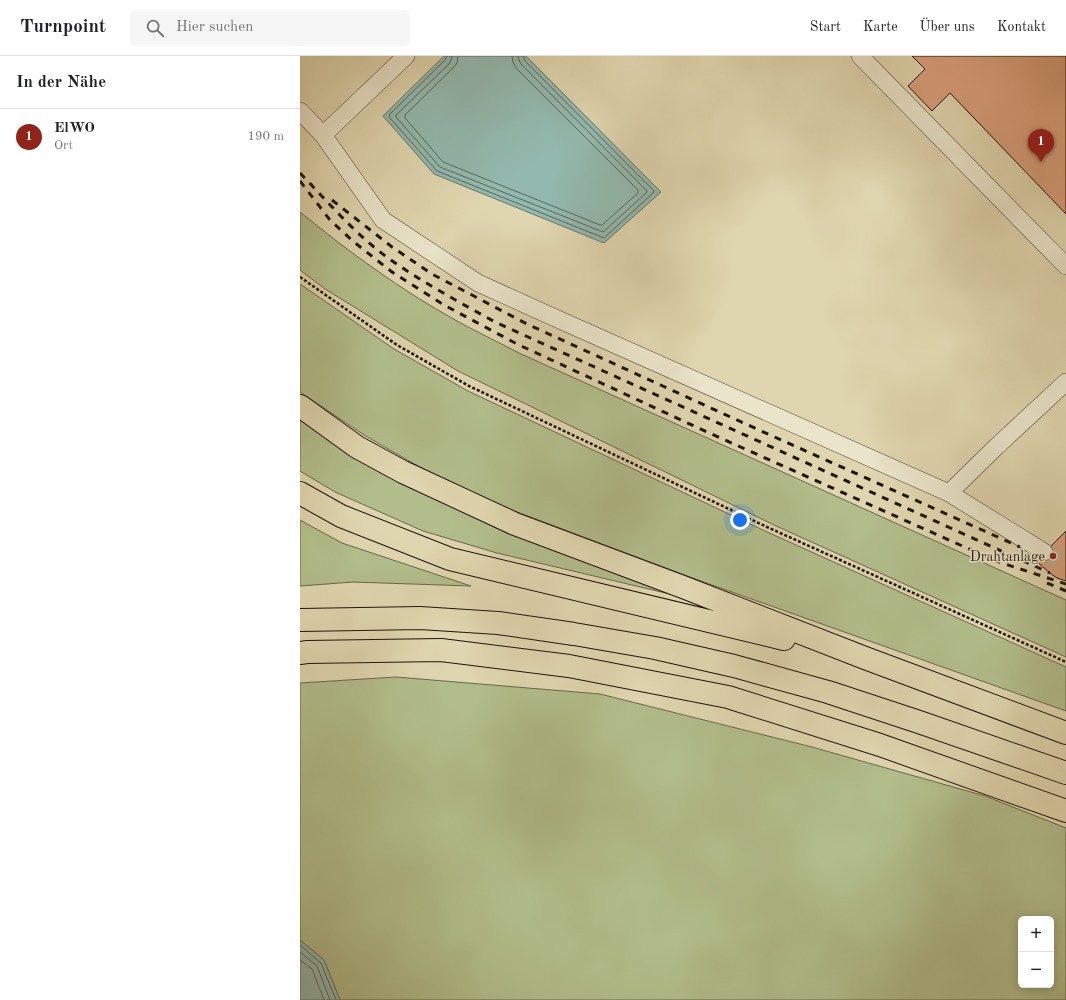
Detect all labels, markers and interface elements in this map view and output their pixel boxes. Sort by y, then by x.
search box [130,10,410,46]
icon: search [144,17,166,39]
text: Turnpoint [20,18,106,37]
text: Hier suchen [176,20,253,35]
text: Start [810,20,841,34]
text: Karte [863,20,898,34]
text: Über uns [920,20,975,34]
text: Kontakt [997,20,1046,34]
text: In der Nähe [16,74,106,91]
text: ElWO [54,121,95,136]
pin: 1 [1028,129,1054,162]
text: 1 [25,130,33,143]
text: 190 m [247,130,284,143]
text: Ort [54,139,73,152]
your location [730,510,750,530]
place label: Drahtanlage [970,550,1045,564]
marker: Drahtanlage [1048,551,1058,561]
map controls [1018,916,1054,988]
button: + [1018,916,1054,952]
button: − [1018,952,1054,988]

